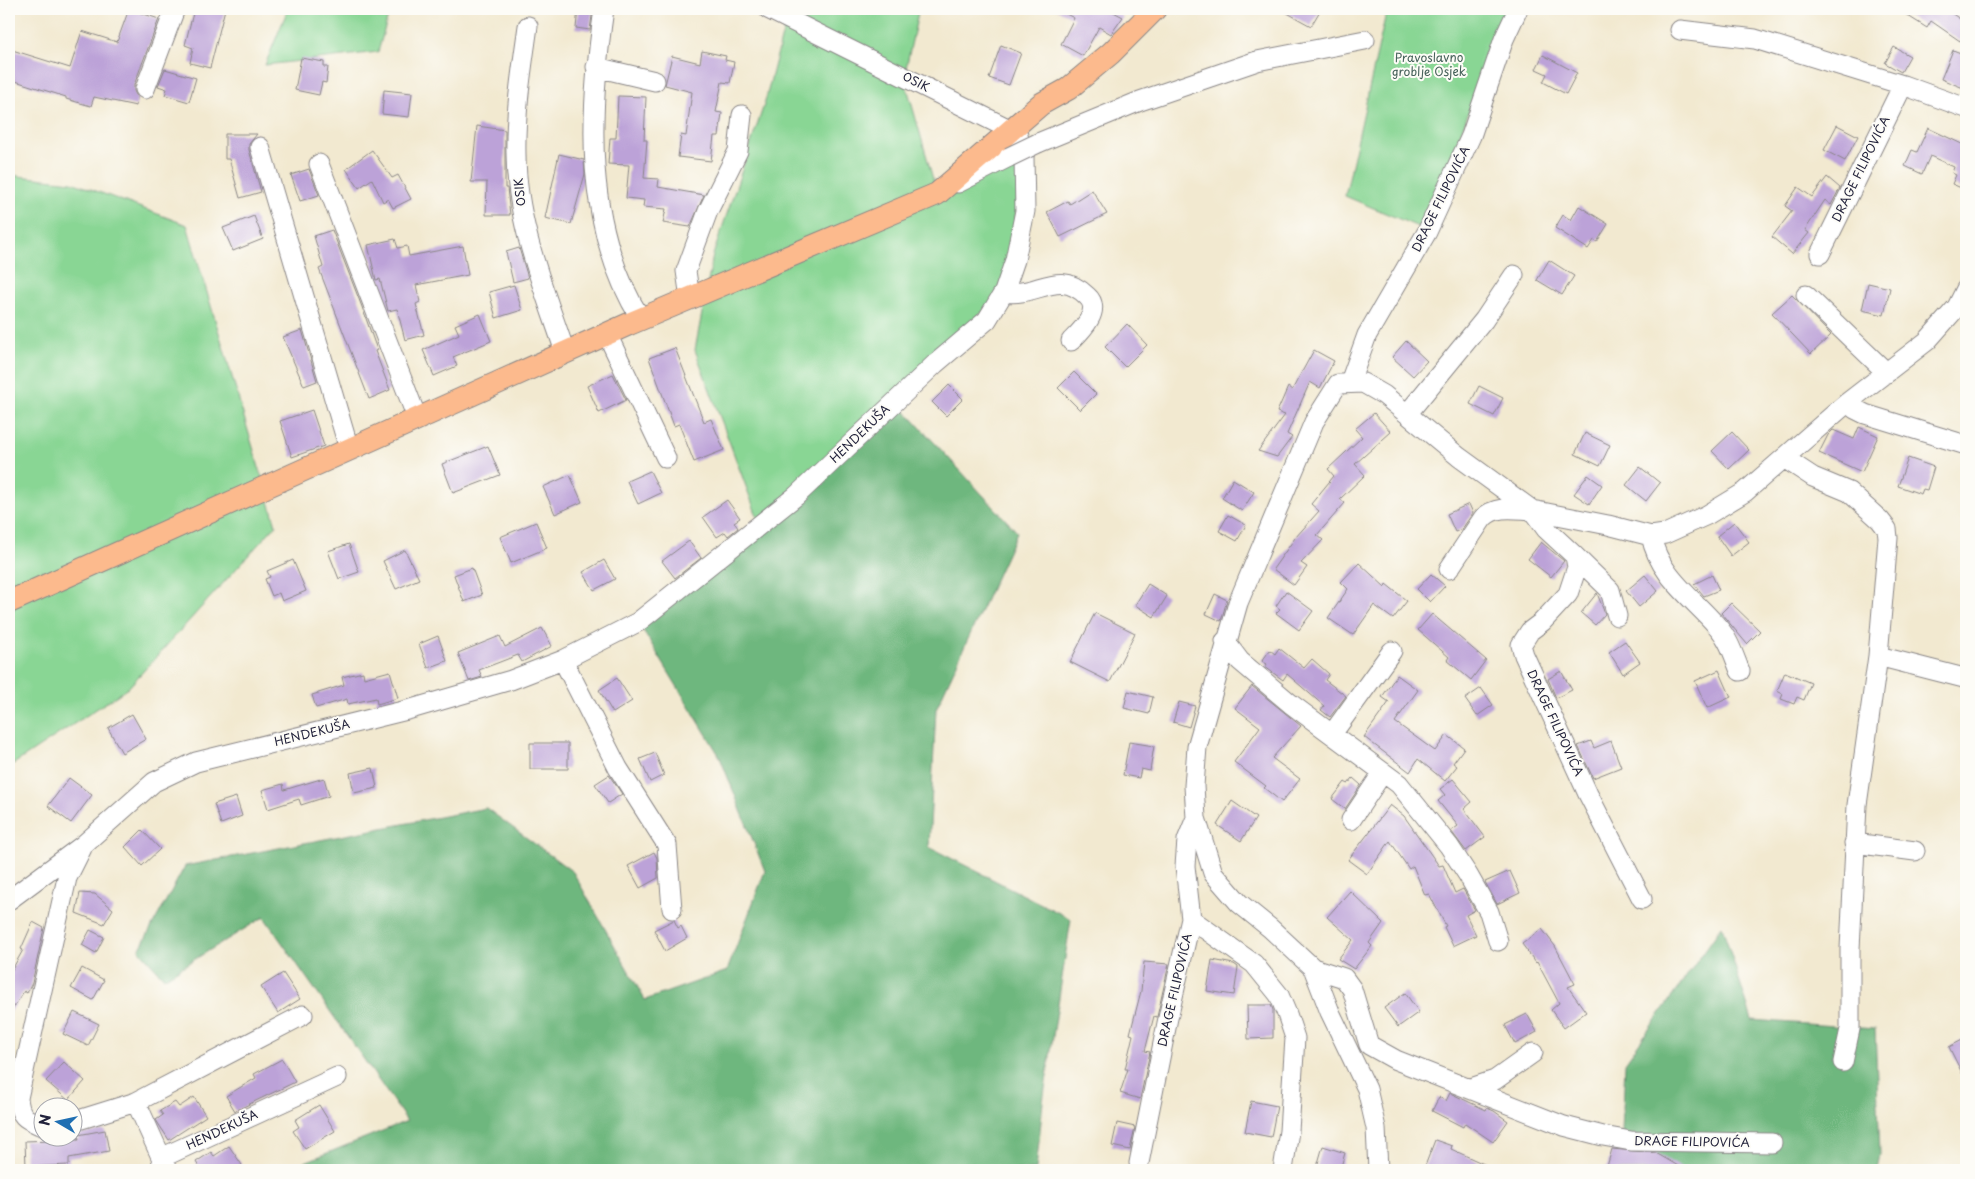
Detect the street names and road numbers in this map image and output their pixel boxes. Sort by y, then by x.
street label: OSIK [900,67,933,96]
street label: DRAGE FILIPOVIĆA [1827,113,1894,224]
street label: DRAGE FILIPOVIĆA [1407,143,1474,254]
street label: OSIK [509,177,529,207]
street label: HENDEKUŠA [825,400,894,467]
street label: DRAGE FILIPOVIĆA [1523,666,1588,779]
street label: HENDEKUŠA [272,714,352,750]
street label: DRAGE FILIPOVIĆA [1152,931,1196,1048]
street label: HENDEKUŠA [183,1104,261,1154]
street label: DRAGE FILIPOVIĆA [1634,1131,1750,1151]

